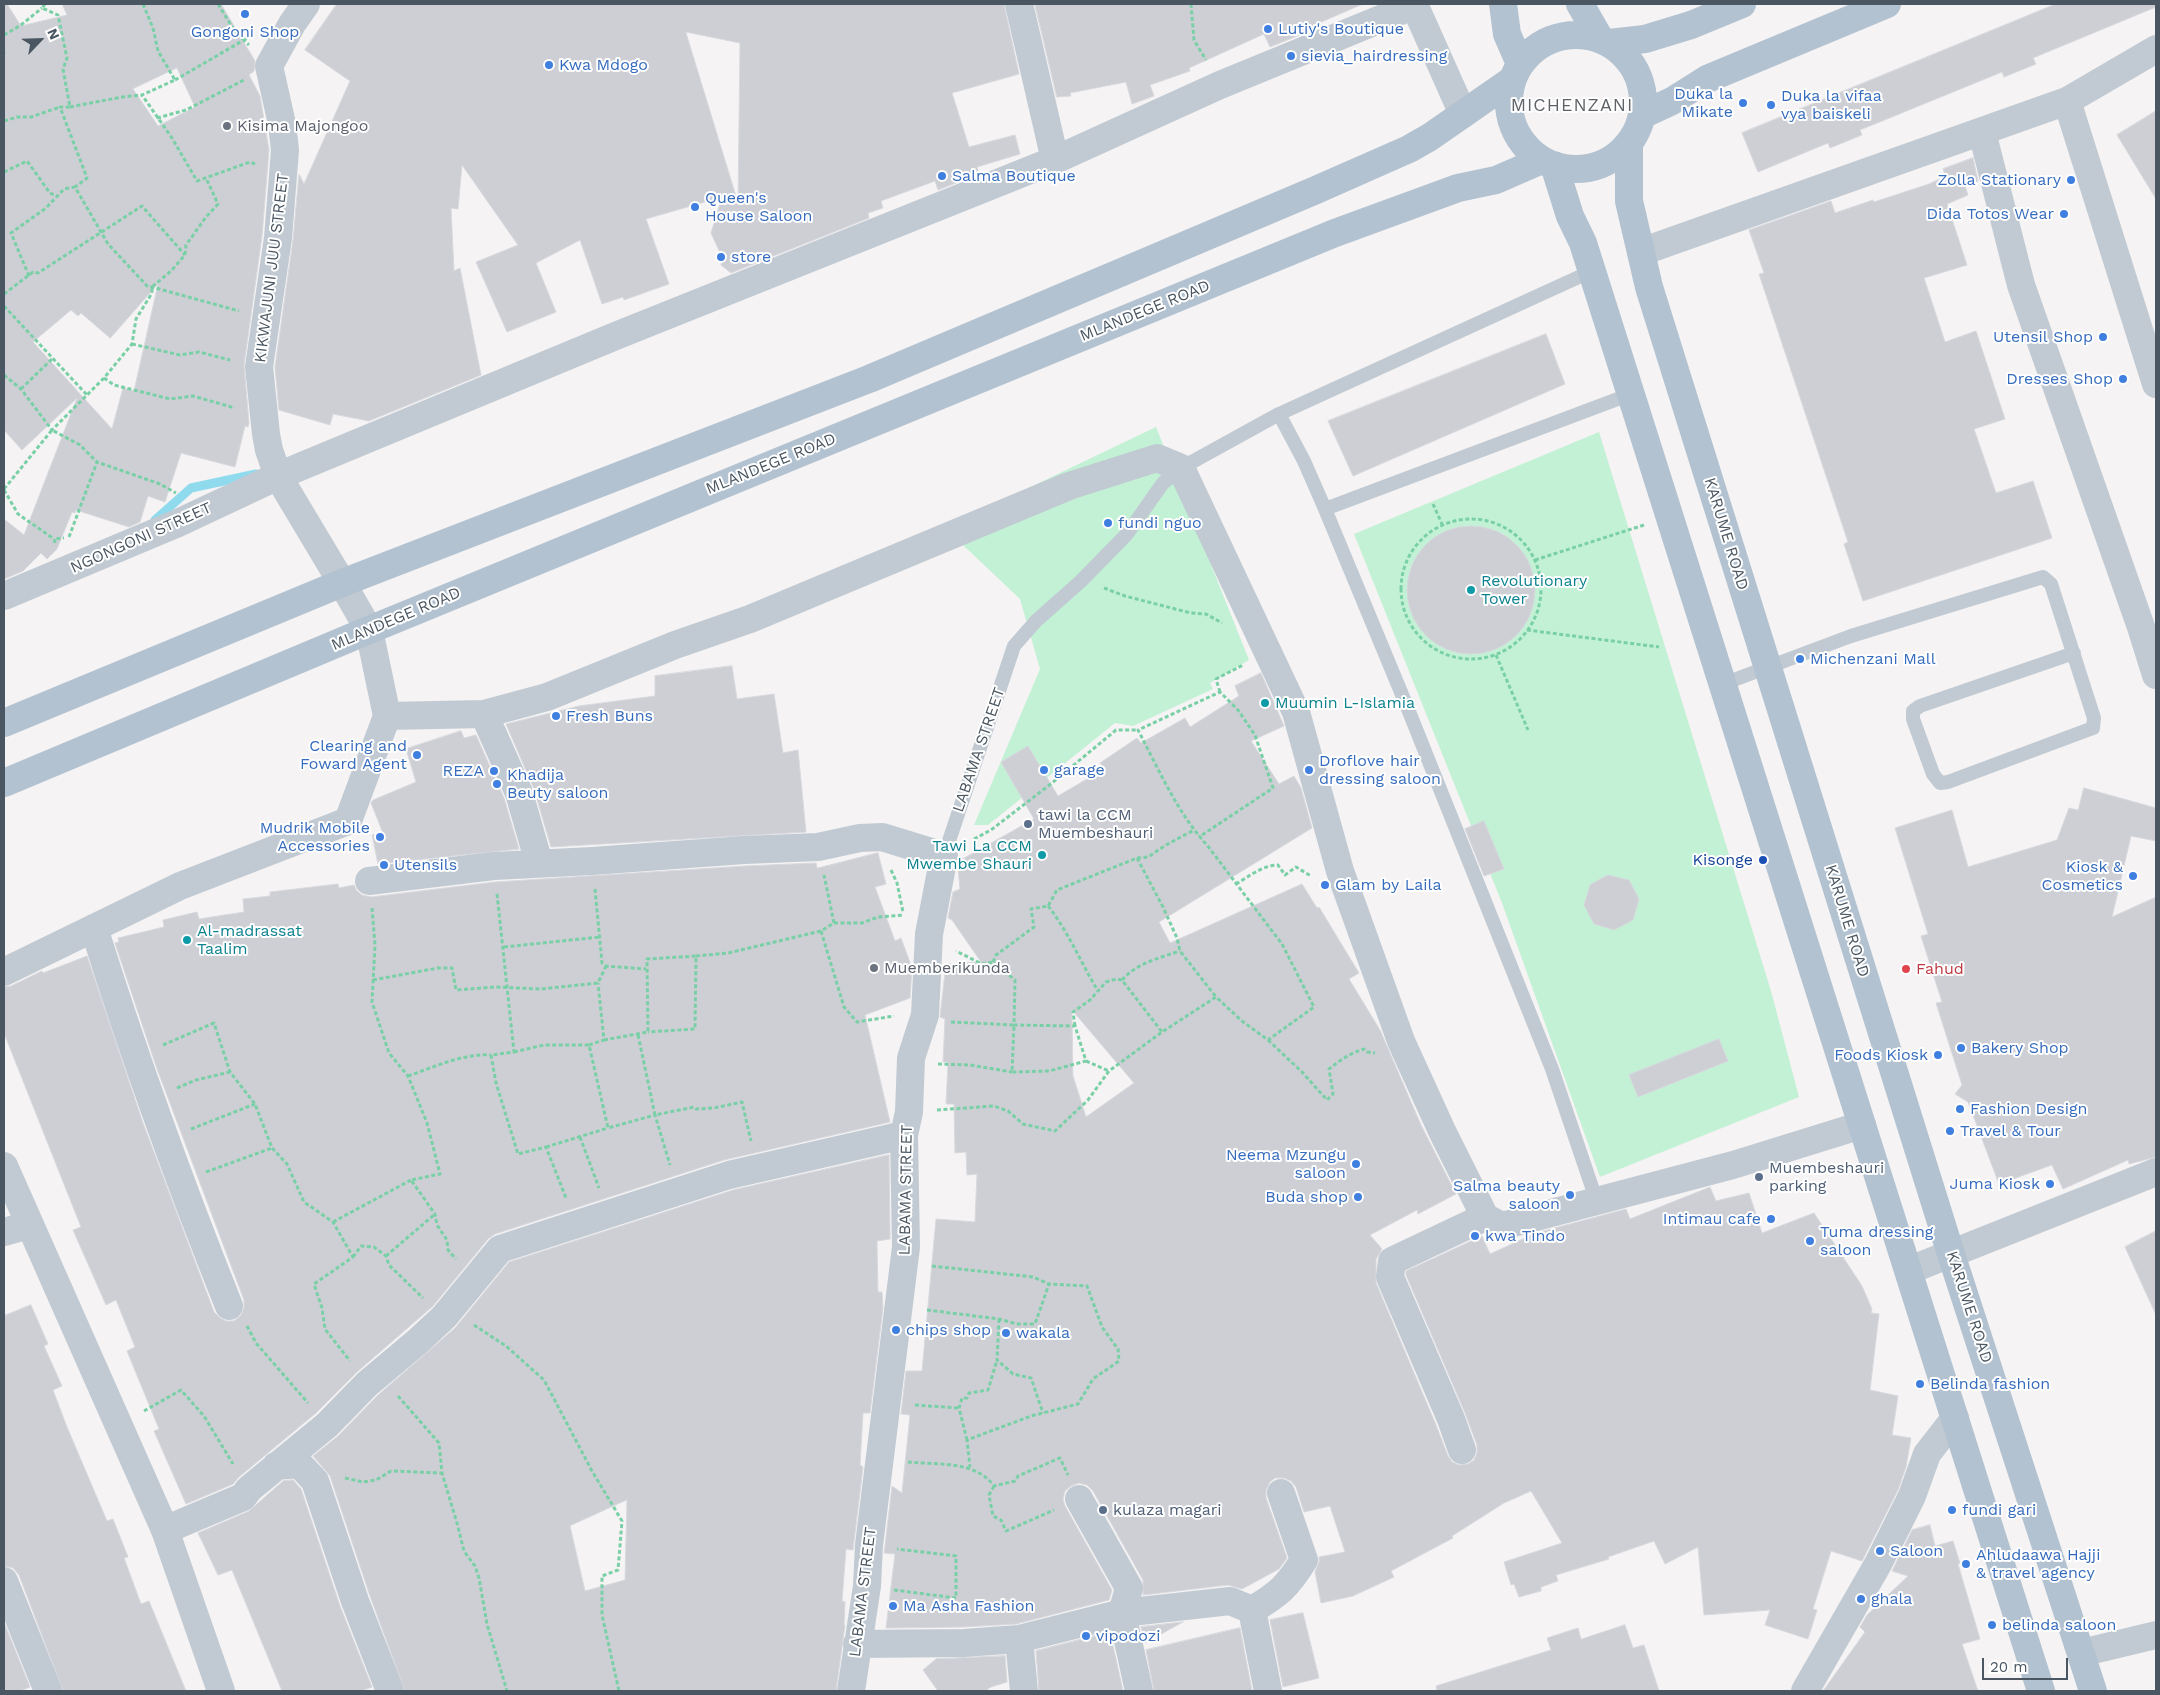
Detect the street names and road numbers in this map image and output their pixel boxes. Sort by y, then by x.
street label: KIKWAJUNI JUU STREET [251,172,293,364]
street label: MLANDEGE ROAD [1077,276,1213,346]
street label: MLANDEGE ROAD [703,429,839,499]
street label: KARUME ROAD [1700,475,1752,593]
street label: NGONGONI STREET [67,498,215,578]
street label: MLANDEGE ROAD [328,583,464,655]
street label: LABAMA STREET [949,685,1009,815]
street label: KARUME ROAD [1821,862,1873,980]
street label: LABAMA STREET [895,1124,917,1256]
street label: KARUME ROAD [1942,1249,1996,1365]
street label: LABAMA STREET [846,1526,880,1658]

